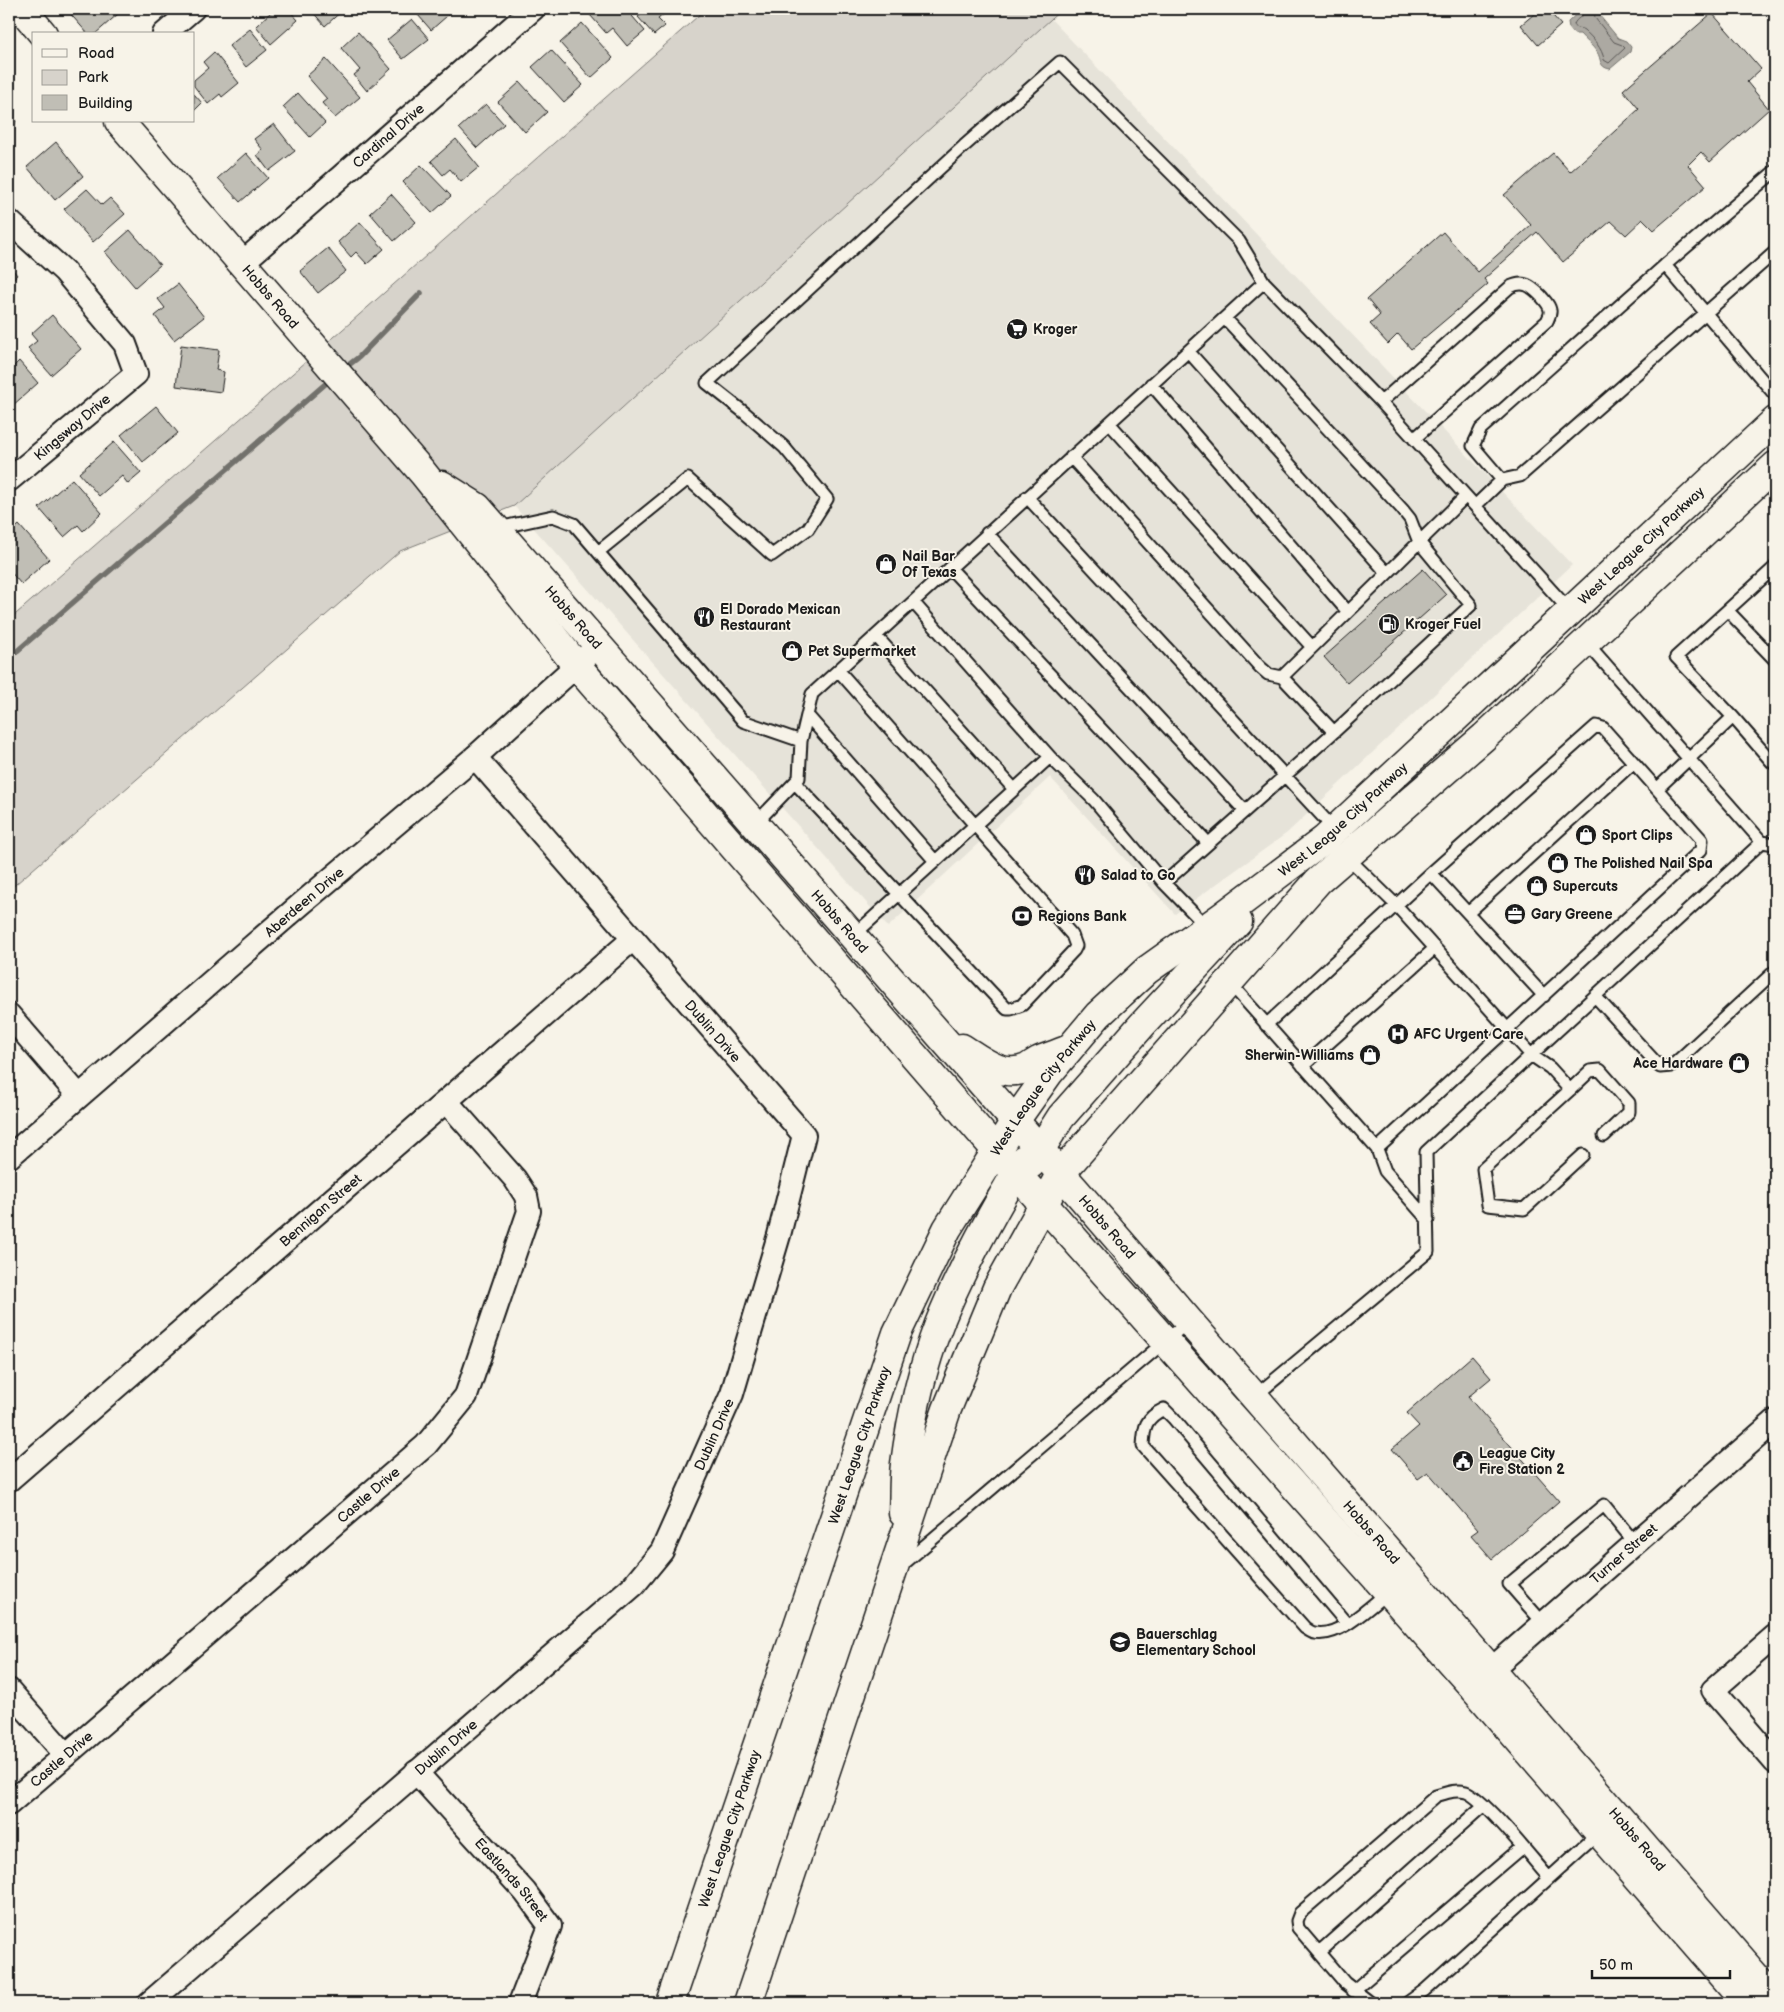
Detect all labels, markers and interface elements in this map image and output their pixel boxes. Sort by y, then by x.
legend [32,32,195,122]
text: Road [78,44,114,63]
text: Park [78,68,109,87]
text: Building [78,94,133,113]
street label: Cardinal Drive [349,100,428,172]
street label: Hobbs Road [238,262,302,332]
supermarket icon: Kroger [1005,317,1029,341]
place label: Kroger [1033,321,1078,338]
street label: Kingsway Drive [31,390,114,464]
street label: West League City Parkway [1575,483,1708,608]
place label: Nail Bar Of Texas [902,548,957,581]
shop icon: Nail Bar Of Texas [874,552,898,576]
street label: Hobbs Road [541,582,606,653]
place label: El Dorado Mexican Restaurant [720,601,841,634]
restaurant icon: El Dorado Mexican Restaurant [692,605,716,629]
fuel station icon: Kroger Fuel [1377,612,1401,636]
place label: Kroger Fuel [1405,616,1481,633]
shop icon: Pet Supermarket [780,639,804,663]
place label: Pet Supermarket [808,643,916,660]
street label: West League City Parkway [1275,758,1412,880]
shop icon: Sport Clips [1574,823,1598,847]
place label: Sport Clips [1602,827,1673,844]
shop icon: The Polished Nail Spa [1546,851,1570,875]
place label: The Polished Nail Spa [1574,855,1713,872]
restaurant icon: Salad to Go [1073,863,1097,887]
street label: Aberdeen Drive [261,864,347,941]
place label: Salad to Go [1101,867,1176,884]
shop icon: Supercuts [1525,874,1549,898]
place label: Supercuts [1553,878,1618,895]
street label: Hobbs Road [807,886,872,957]
office icon: Gary Greene [1503,902,1527,926]
bank icon: Regions Bank [1010,904,1034,928]
place label: Gary Greene [1531,906,1612,923]
place label: Regions Bank [1038,908,1127,925]
street label: Dublin Drive [681,997,744,1066]
street label: West League City Parkway [987,1016,1100,1159]
hospital icon: AFC Urgent Care [1386,1022,1410,1046]
place label: AFC Urgent Care [1413,1026,1523,1043]
shop icon: Sherwin-Williams [1358,1043,1382,1067]
place label: Sherwin-Williams [1245,1047,1354,1064]
shop icon: Ace Hardware [1727,1051,1751,1075]
place label: Ace Hardware [1632,1055,1723,1072]
street label: Bennigan Street [276,1170,366,1251]
street label: Hobbs Road [1075,1192,1139,1262]
street label: West League City Parkway [825,1363,894,1526]
street label: Dublin Drive [691,1396,738,1473]
place label: League City Fire Station 2 [1479,1445,1565,1478]
public building icon: League City Fire Station 2 [1451,1449,1475,1473]
street label: Castle Drive [334,1463,403,1527]
street label: Hobbs Road [1339,1497,1403,1568]
street label: Turner Street [1587,1520,1661,1588]
place label: Bauerschlag Elementary School [1136,1626,1256,1659]
school or university icon: Bauerschlag Elementary School [1108,1630,1132,1654]
street label: Dublin Drive [412,1716,481,1779]
street label: Castle Drive [27,1728,96,1791]
street label: West League City Parkway [695,1747,764,1910]
street label: Hobbs Road [1605,1804,1669,1875]
street label: Eastlands Street [471,1835,552,1925]
scale bar [1592,1947,1729,1979]
text: 50 m [1599,1956,1633,1975]

